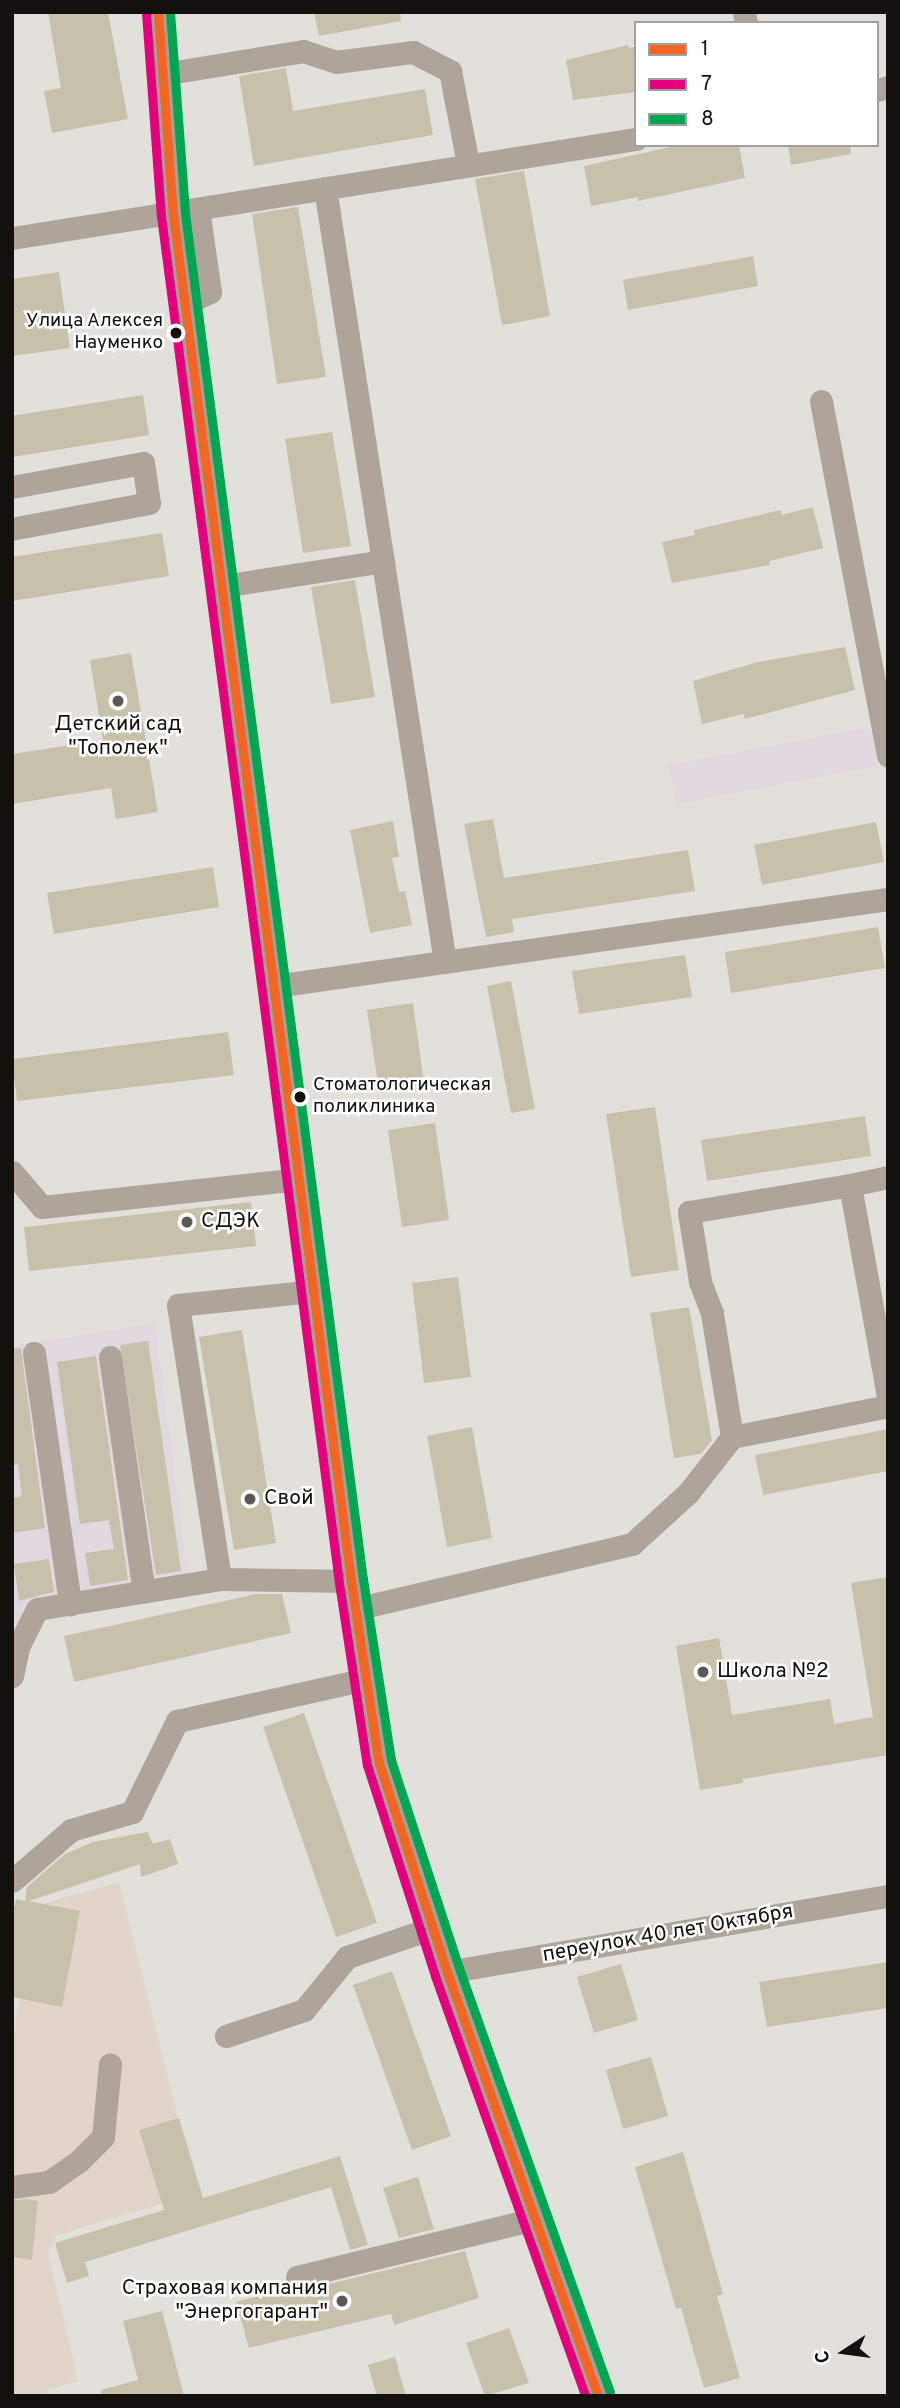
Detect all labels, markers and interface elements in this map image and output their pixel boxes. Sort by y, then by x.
legend [634,21,879,147]
text: 1 [701,36,709,63]
text: 7 [701,71,712,98]
text: 8 [701,106,714,133]
place label: Улица Алексея Науменко [25,311,163,355]
marker: Улица Алексея Науменко [169,326,183,340]
marker: Детский сад "Тополек" [110,693,126,709]
place label: Детский сад "Тополек" [54,712,182,762]
place label: Стоматологическая поликлиника [313,1075,491,1119]
marker: Стоматологическая поликлиника [293,1090,307,1104]
place label: СДЭК [201,1209,260,1235]
marker: СДЭК [179,1214,195,1230]
place label: Свой [264,1486,314,1512]
marker: Свой [242,1491,258,1507]
place label: Школа №2 [717,1659,829,1685]
marker: Школа №2 [695,1664,711,1680]
street label: переулок 40 лет Октября [541,1900,795,1968]
place label: Страховая компания "Энергогарант" [122,2276,328,2326]
marker: Страховая компания "Энергогарант" [334,2293,350,2309]
north arrow [809,2317,879,2387]
text: С [810,2348,837,2365]

